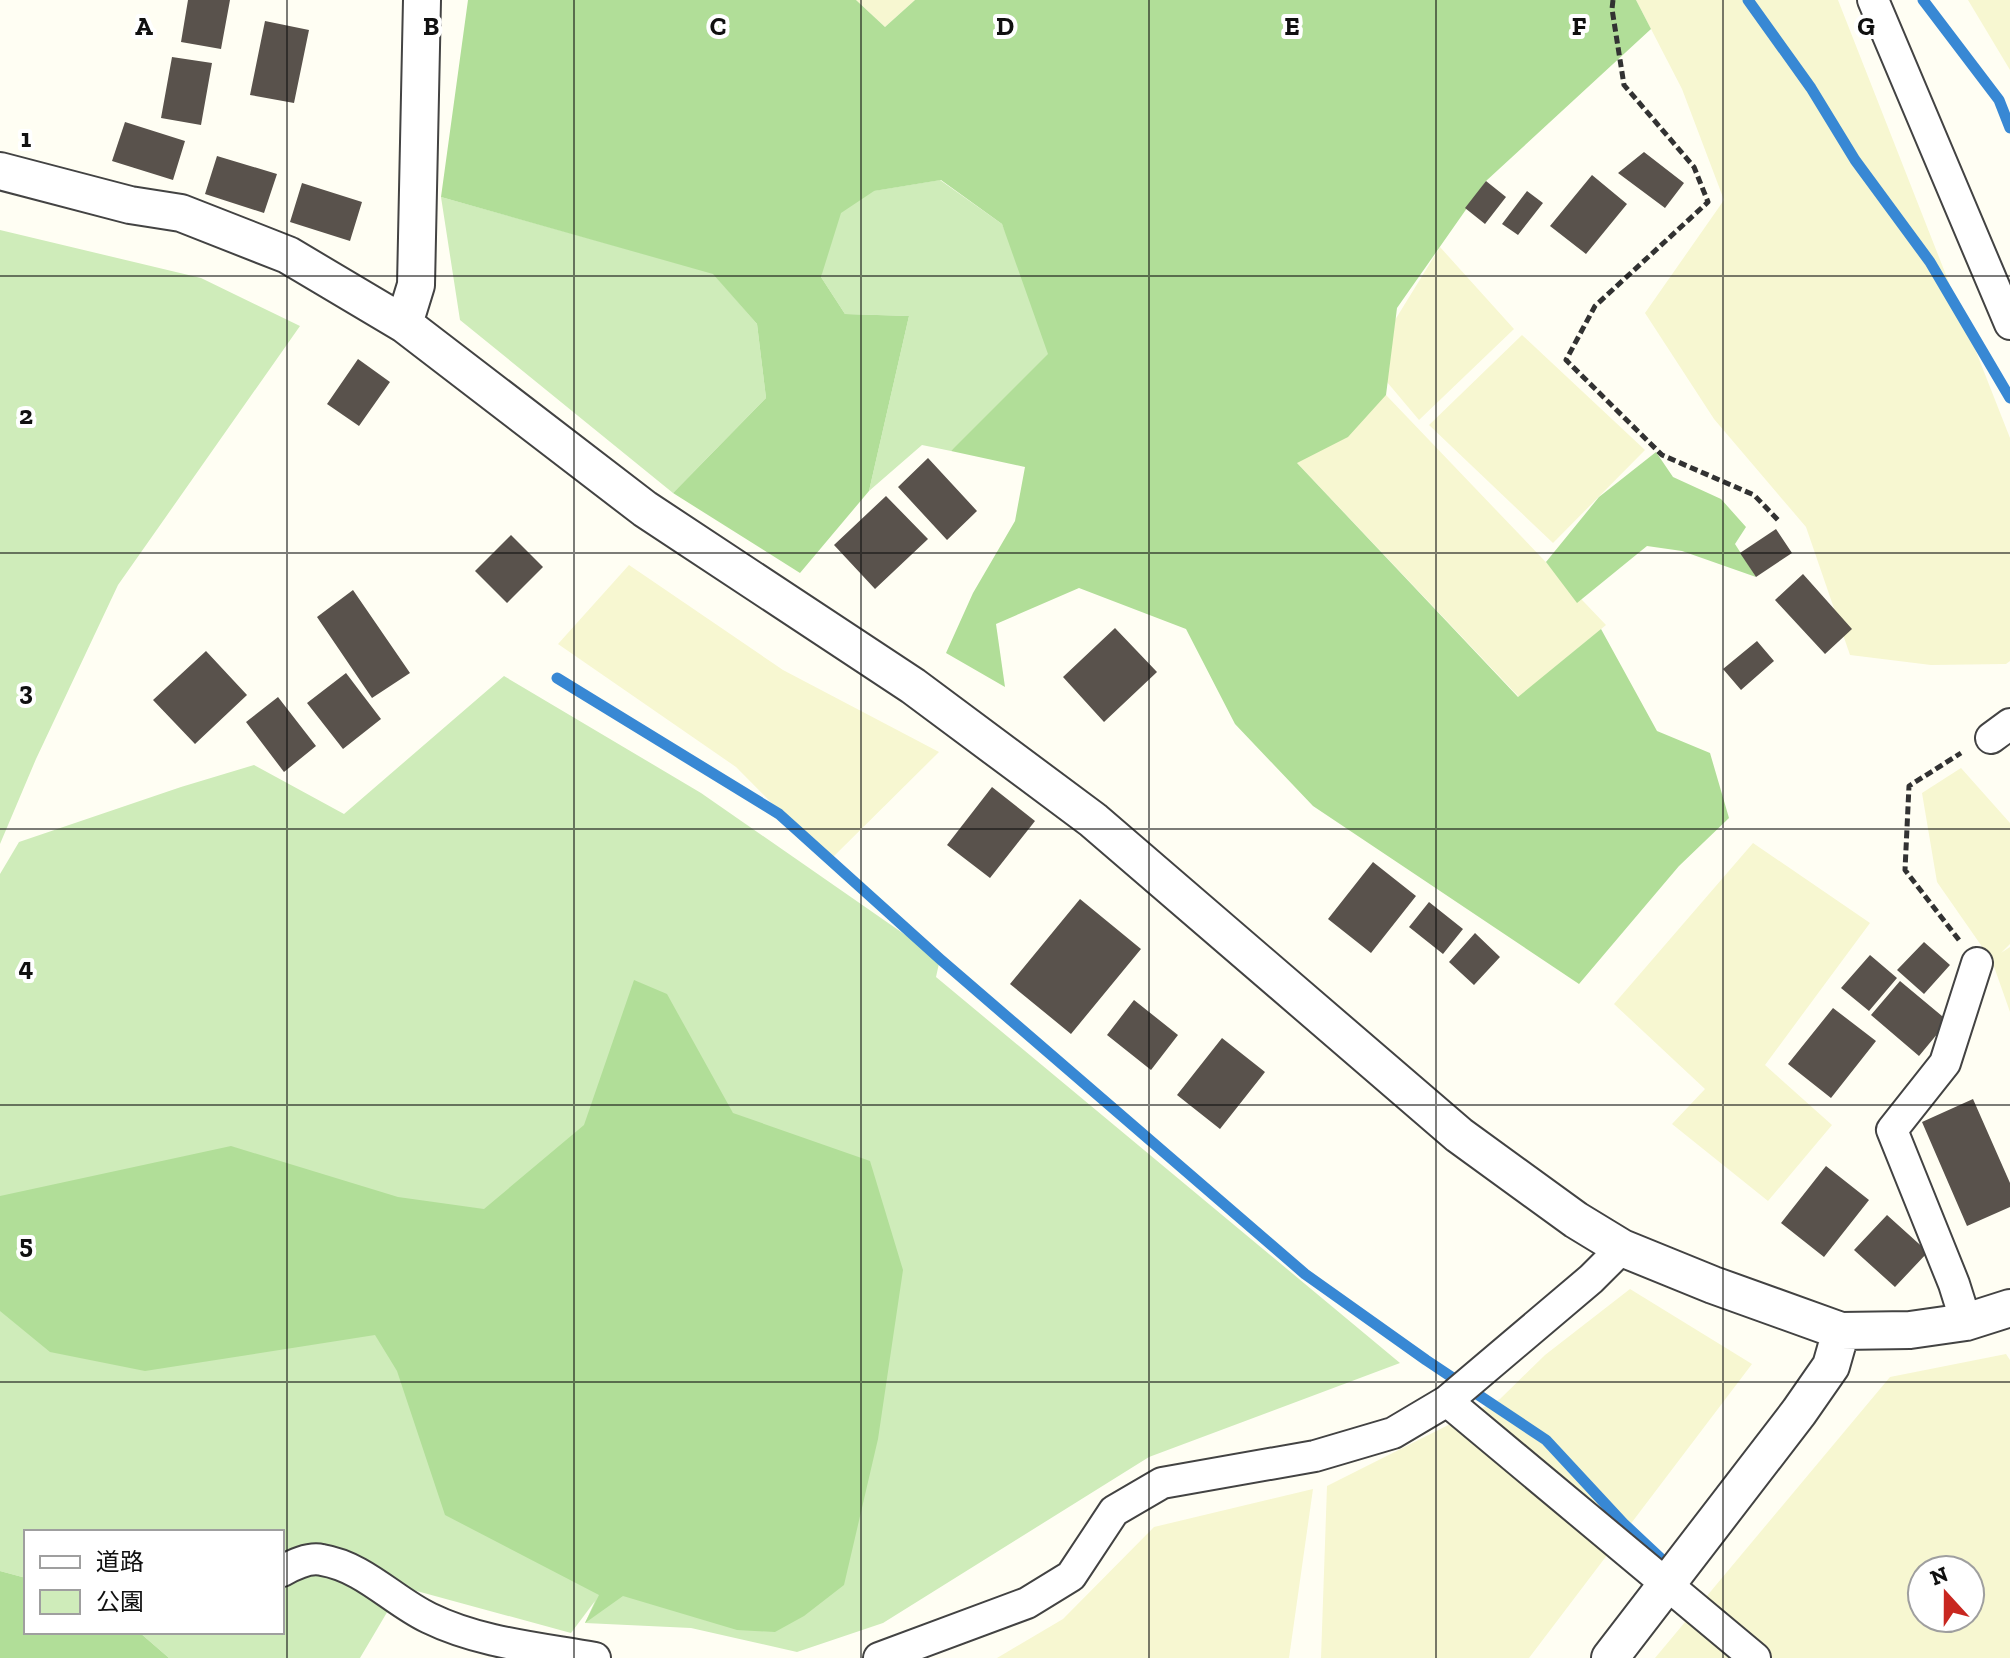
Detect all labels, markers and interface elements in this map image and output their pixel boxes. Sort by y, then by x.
text: A [135,10,153,42]
text: B [423,10,439,42]
text: C [710,10,726,42]
text: D [996,10,1014,42]
text: E [1284,10,1300,42]
text: F [1572,10,1587,42]
text: G [1857,10,1875,42]
text: 1 [21,122,32,154]
text: 2 [19,399,33,431]
text: 3 [19,675,33,707]
text: 4 [19,951,34,983]
text: 5 [19,1228,33,1260]
legend [24,1530,284,1634]
text: 道路 [96,1547,144,1576]
north arrow [1906,1554,1986,1634]
text: N [1926,1560,1952,1591]
text: 公園 [96,1587,144,1616]

